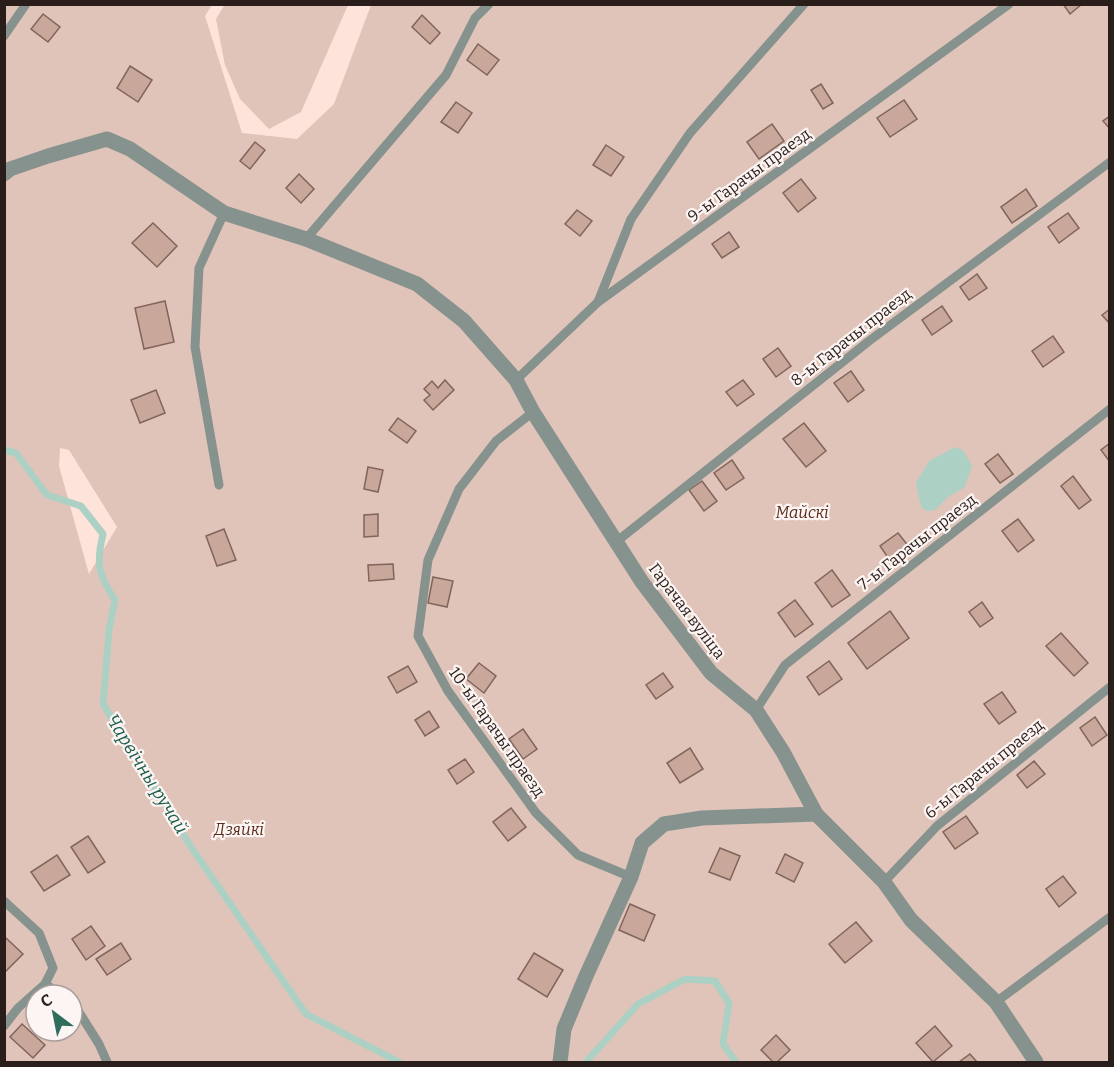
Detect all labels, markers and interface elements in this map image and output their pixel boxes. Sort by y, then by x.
street label: 9-ы Гарачы праезд [684,124,814,226]
street label: 8-ы Гарачы праезд [787,284,915,390]
street label: 7-ы Гарачы праезд [854,490,980,594]
park label: Майскі [775,503,829,522]
street label: Гарачая вуліца [645,559,729,663]
street label: 10-ы Гарачы праезд [445,663,549,801]
water label: Чарвічны ручай [101,710,193,838]
street label: 6-ы Гарачы праезд [921,715,1047,823]
park label: Дзяйкі [213,820,264,839]
north arrow [24,983,84,1043]
text: С [37,990,56,1011]

